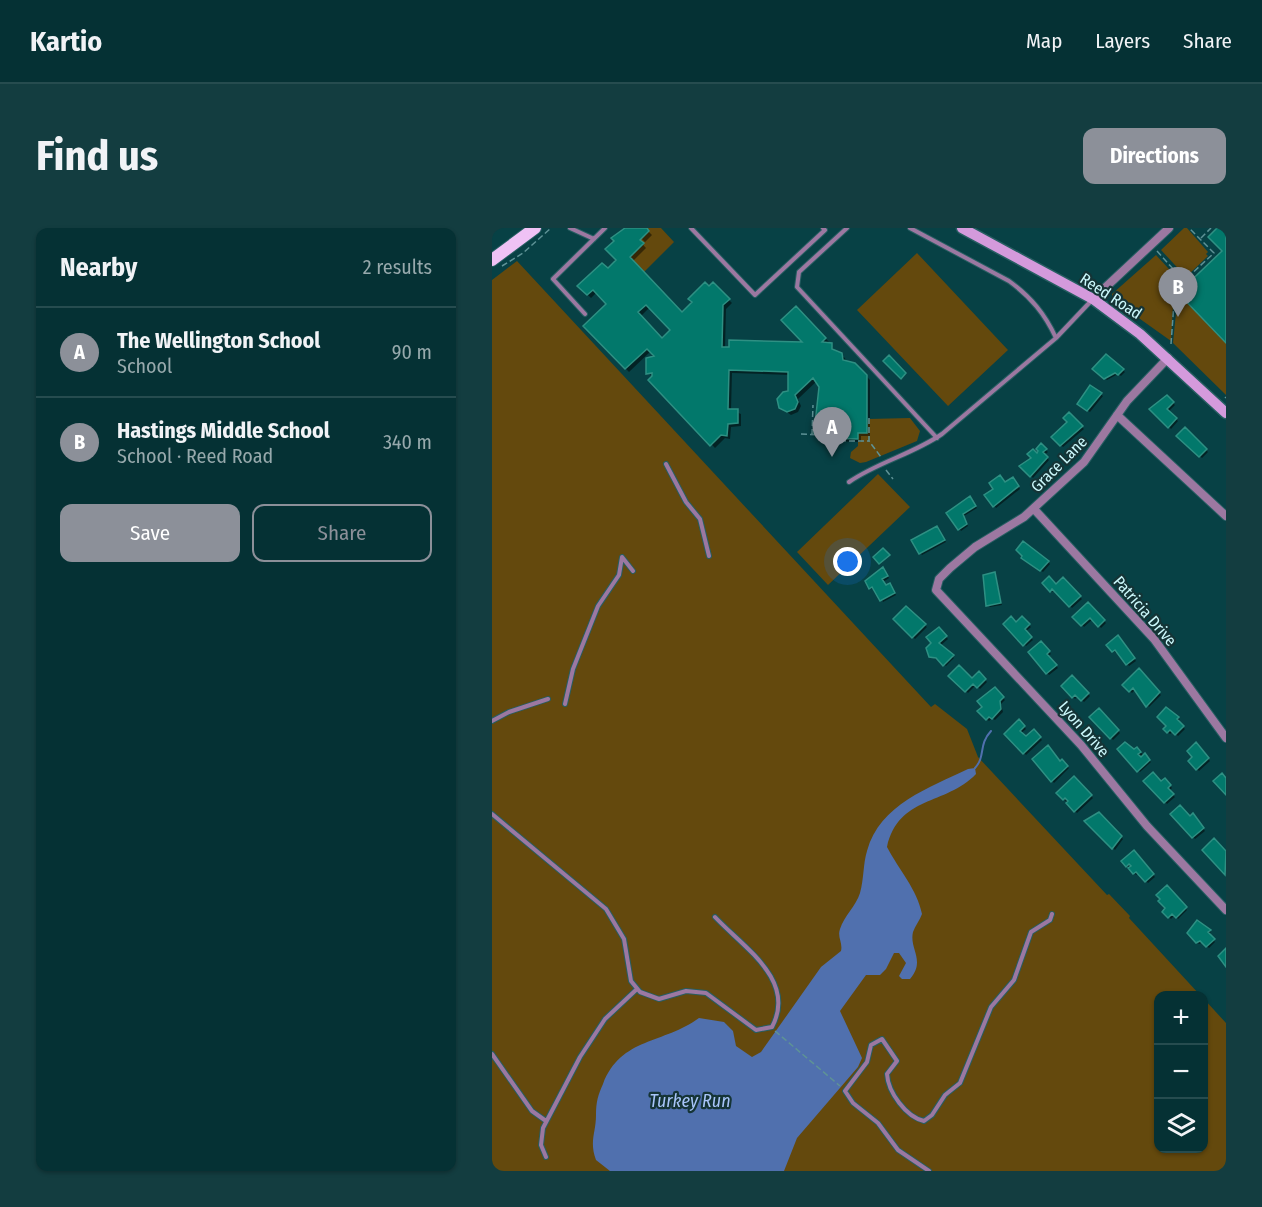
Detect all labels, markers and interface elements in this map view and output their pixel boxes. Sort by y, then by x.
text: Kartio [30,25,102,58]
text: Map [1026,28,1062,54]
text: Layers [1095,28,1150,54]
text: Share [1183,28,1232,54]
button: Directions [1083,128,1226,184]
text: Find us [36,131,158,181]
text: Nearby [60,252,137,283]
text: 2 results [363,255,432,279]
pin: B [1158,268,1198,317]
street label: Reed Road [1077,269,1145,323]
text: The Wellington School [117,327,320,354]
text: A [74,340,85,364]
text: 90 m [392,340,432,364]
text: School [117,354,172,378]
pin: A [812,408,852,457]
text: Hastings Middle School [117,417,330,444]
text: B [74,430,85,454]
text: 340 m [383,430,432,454]
street label: Grace Lane [1027,432,1091,496]
text: School · Reed Road [117,444,273,468]
button: Save [60,504,240,562]
button: Share [252,504,432,562]
your location [833,547,862,576]
street label: Patricia Drive [1109,572,1181,650]
street label: Lyon Drive [1055,697,1113,761]
map controls [1154,991,1208,1153]
button: + [1154,991,1208,1045]
button: − [1154,1045,1208,1099]
water label: Turkey Run [649,1090,731,1112]
button: layers [1154,1099,1208,1153]

